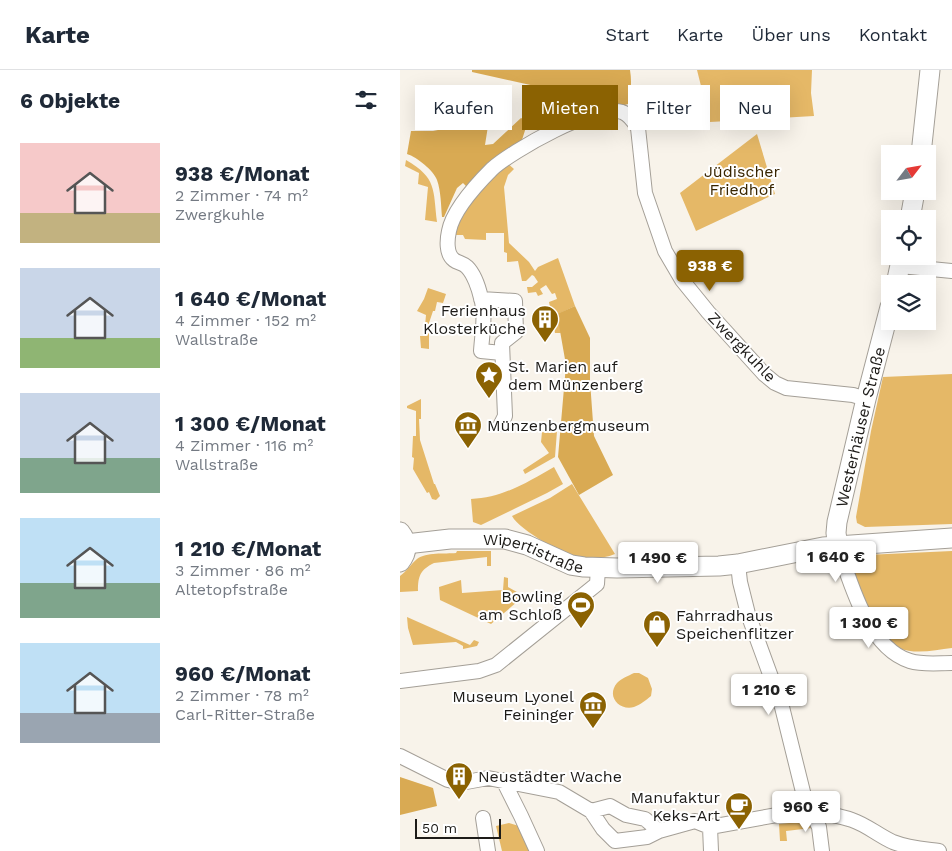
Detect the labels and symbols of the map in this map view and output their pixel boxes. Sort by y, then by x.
north arrow [881,145,936,200]
park label: Jüdischer Friedhof [704,162,781,199]
pin: 938 € [675,250,745,292]
place label: Ferienhaus Klosterküche [423,301,526,338]
building icon: Ferienhaus Klosterküche [530,304,560,343]
street label: Zwergkuhle [704,308,780,386]
street label: Westerhäuser Straße [831,345,889,509]
place label: St. Marien auf dem Münzenberg [508,357,643,394]
place icon: St. Marien auf dem Münzenberg [474,360,504,399]
museum icon: Münzenbergmuseum [453,410,483,449]
place label: Münzenbergmuseum [487,416,650,435]
street label: Wipertistraße [483,529,585,576]
pin: 1 640 € [790,540,882,583]
pin: 1 490 € [612,542,704,584]
place label: Bowling am Schloß [479,587,562,624]
sports icon: Bowling am Schloß [566,590,596,629]
place label: Fahrradhaus Speichenflitzer [676,606,794,643]
pin: 1 300 € [823,606,915,649]
shop icon: Fahrradhaus Speichenflitzer [642,609,672,648]
pin: 1 210 € [723,674,815,716]
place label: Museum Lyonel Feininger [452,687,574,724]
museum icon: Museum Lyonel Feininger [578,690,608,729]
building icon: Neustädter Wache [444,761,474,800]
place label: Neustädter Wache [478,767,622,786]
place label: Manufaktur Keks-Art [631,788,720,825]
pin: 960 € [771,790,841,833]
cafe icon: Manufaktur Keks-Art [724,791,754,830]
scale bar [415,816,501,839]

